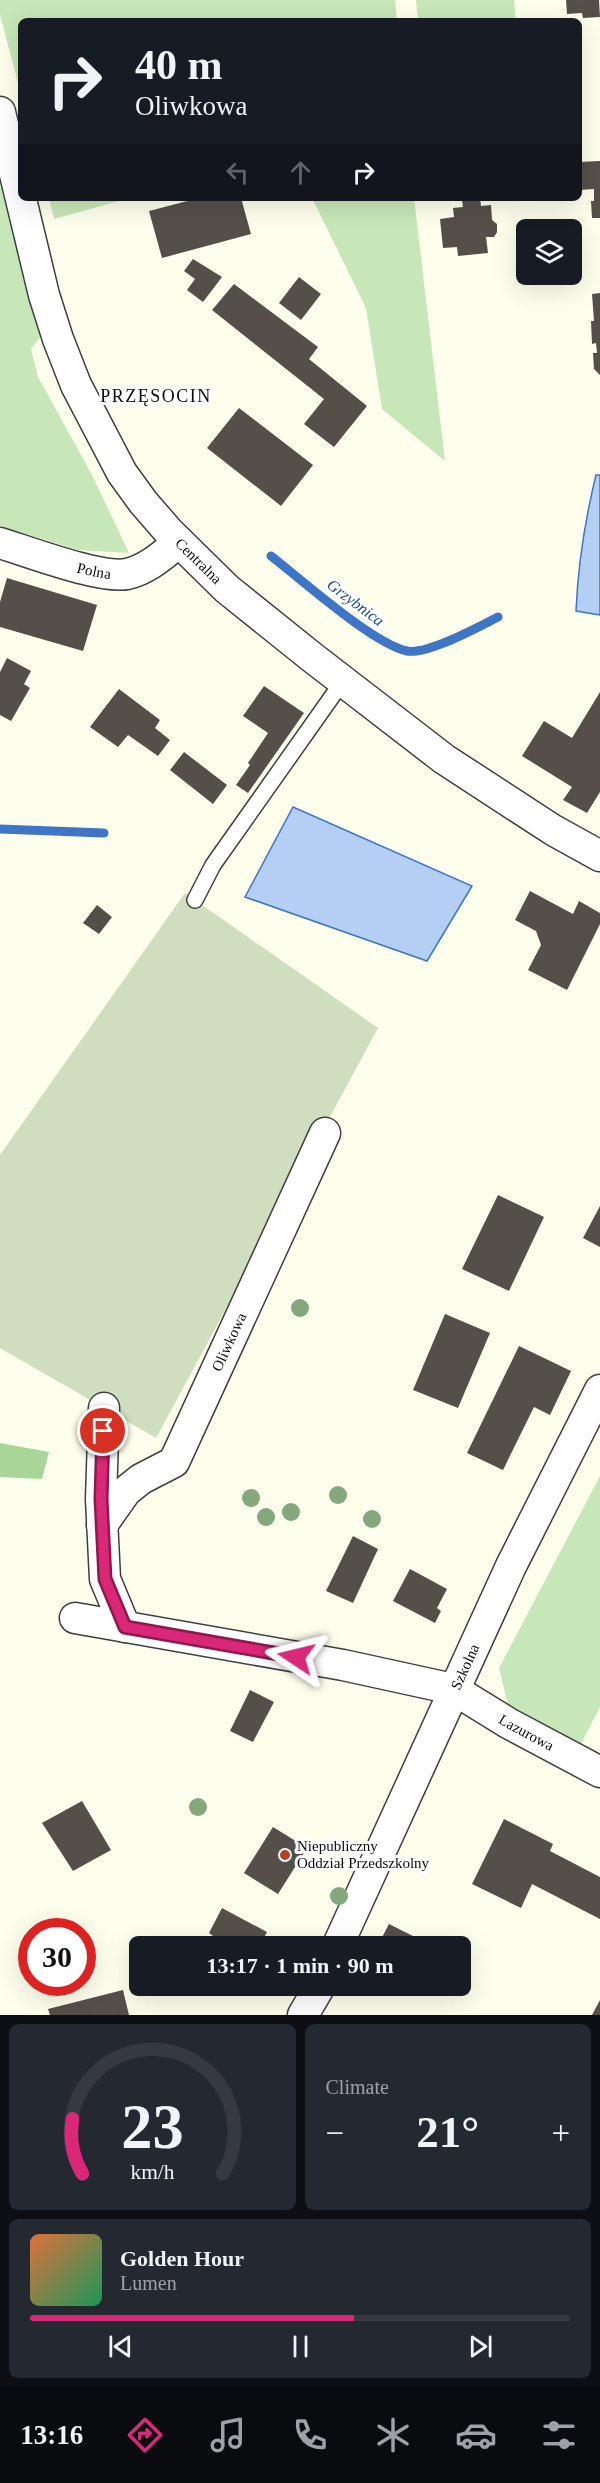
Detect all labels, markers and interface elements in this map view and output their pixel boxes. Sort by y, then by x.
icon: right [36,42,114,120]
text: 40 m [135,42,223,88]
text: Oliwkowa [135,91,247,121]
icon: left [221,156,254,189]
icon: ahead [284,156,317,189]
icon: right [347,156,380,189]
map controls [516,219,582,285]
button: layers [516,219,582,285]
district label: PRZĘSOCIN [100,386,212,406]
street label: Centralna [172,535,225,587]
street label: Polna [75,560,112,582]
water label: Grzybnica [323,576,387,630]
street label: Oliwkowa [209,1310,250,1374]
pin [77,1405,128,1456]
icon: arrive [86,1414,119,1447]
position arrow [264,1625,328,1689]
street label: Szkolna [448,1641,482,1692]
street label: Lazurowa [496,1711,557,1754]
place label: Niepubliczny Oddział Przedszkolny [297,1838,430,1871]
marker: Niepubliczny Oddział Przedszkolny [278,1848,292,1862]
speed limit sign: 30 [18,1918,96,1996]
text: 13:17 · 1 min · 90 m [207,1953,394,1978]
text: Climate [326,2076,389,2098]
text: 23 [121,2092,183,2161]
text: 21° [416,2107,479,2157]
text: − [326,2115,344,2151]
text: + [551,2115,570,2151]
text: km/h [130,2160,175,2184]
text: Golden Hour [120,2246,244,2271]
text: Lumen [120,2272,177,2294]
icon: previous [104,2330,137,2363]
icon: pause [284,2330,317,2363]
icon: next [464,2330,497,2363]
icon: directions [124,2414,166,2456]
icon: music [207,2414,249,2456]
icon: phone [289,2414,331,2456]
icon: climate [372,2414,414,2456]
icon: car [455,2414,497,2456]
icon: filters [538,2414,580,2456]
text: 13:16 [20,2420,83,2450]

